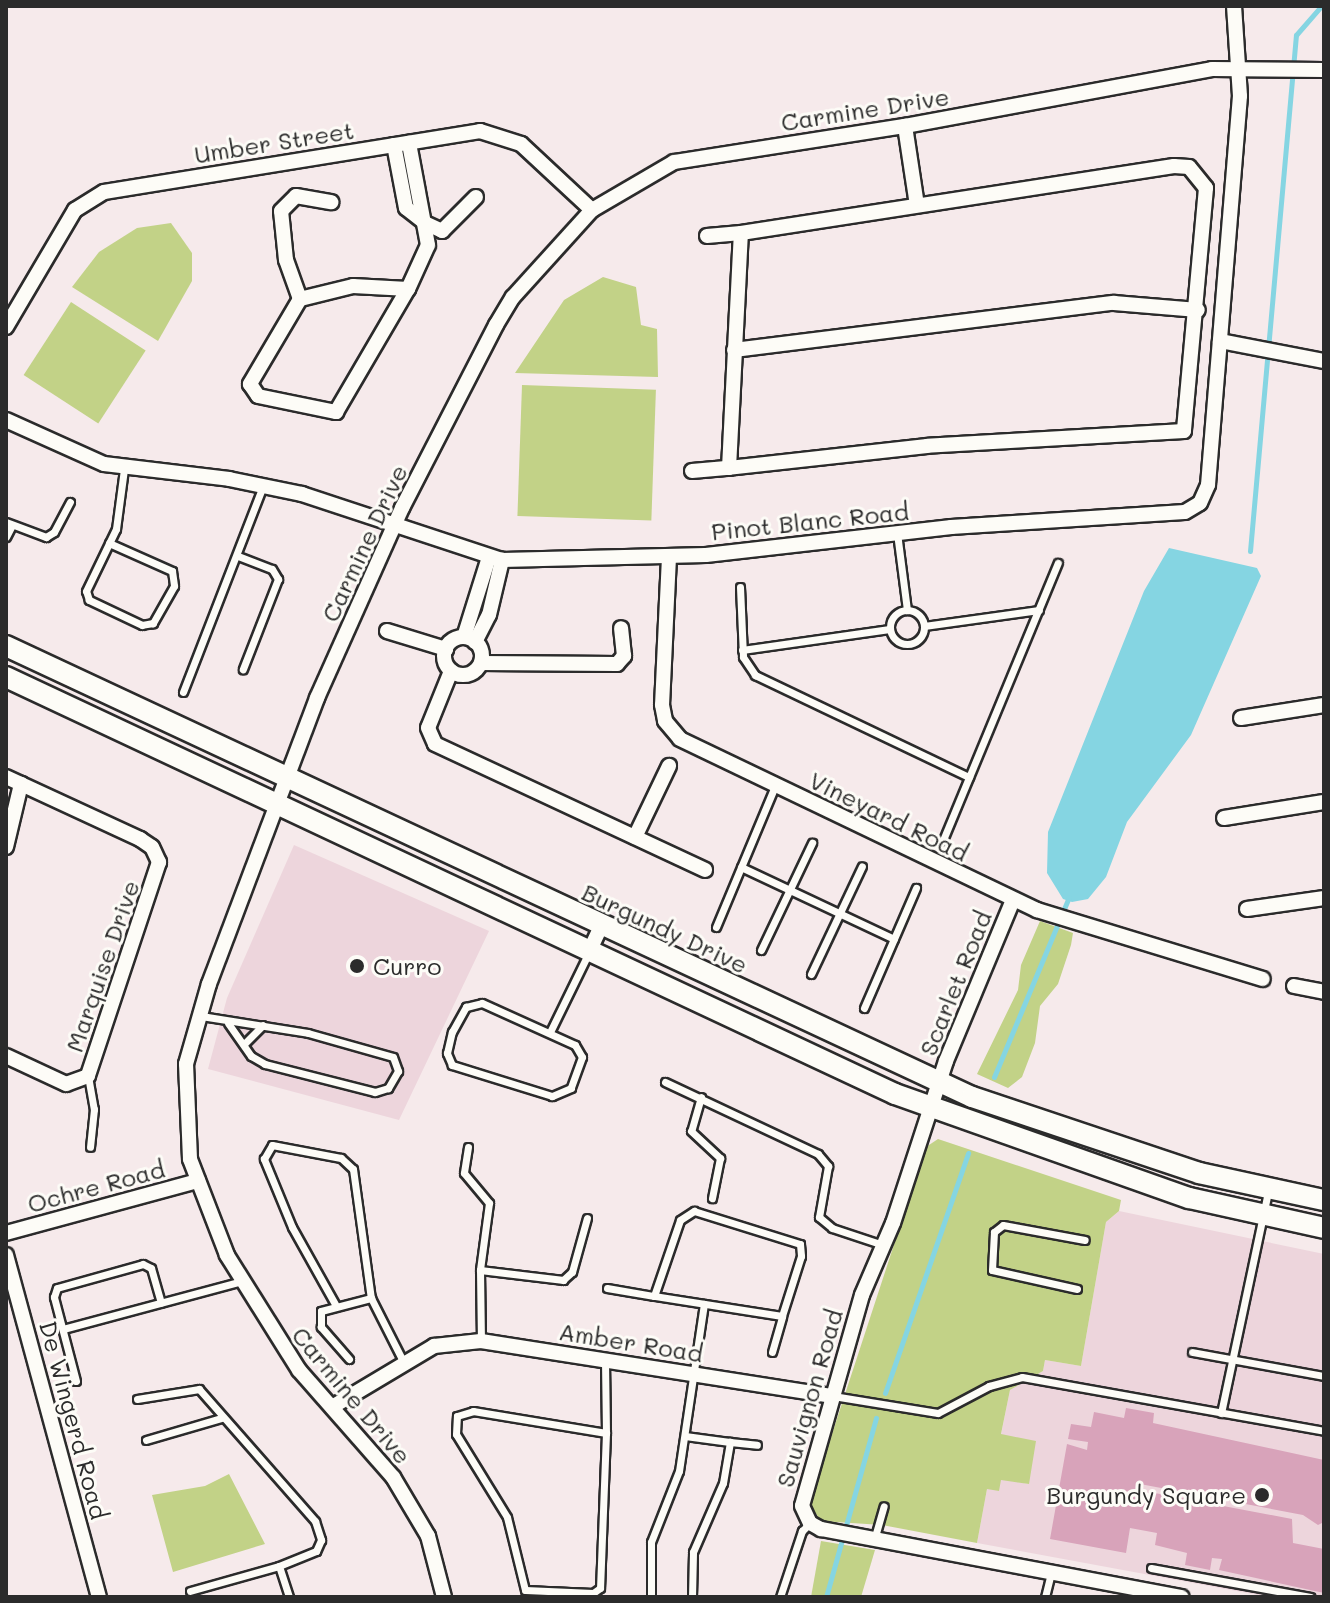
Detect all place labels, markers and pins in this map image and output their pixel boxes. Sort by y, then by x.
place label: Curro [373,952,442,980]
marker: Curro [348,957,366,975]
place label: Burgundy Square [1046,1481,1246,1509]
marker: Burgundy Square [1253,1486,1271,1504]

